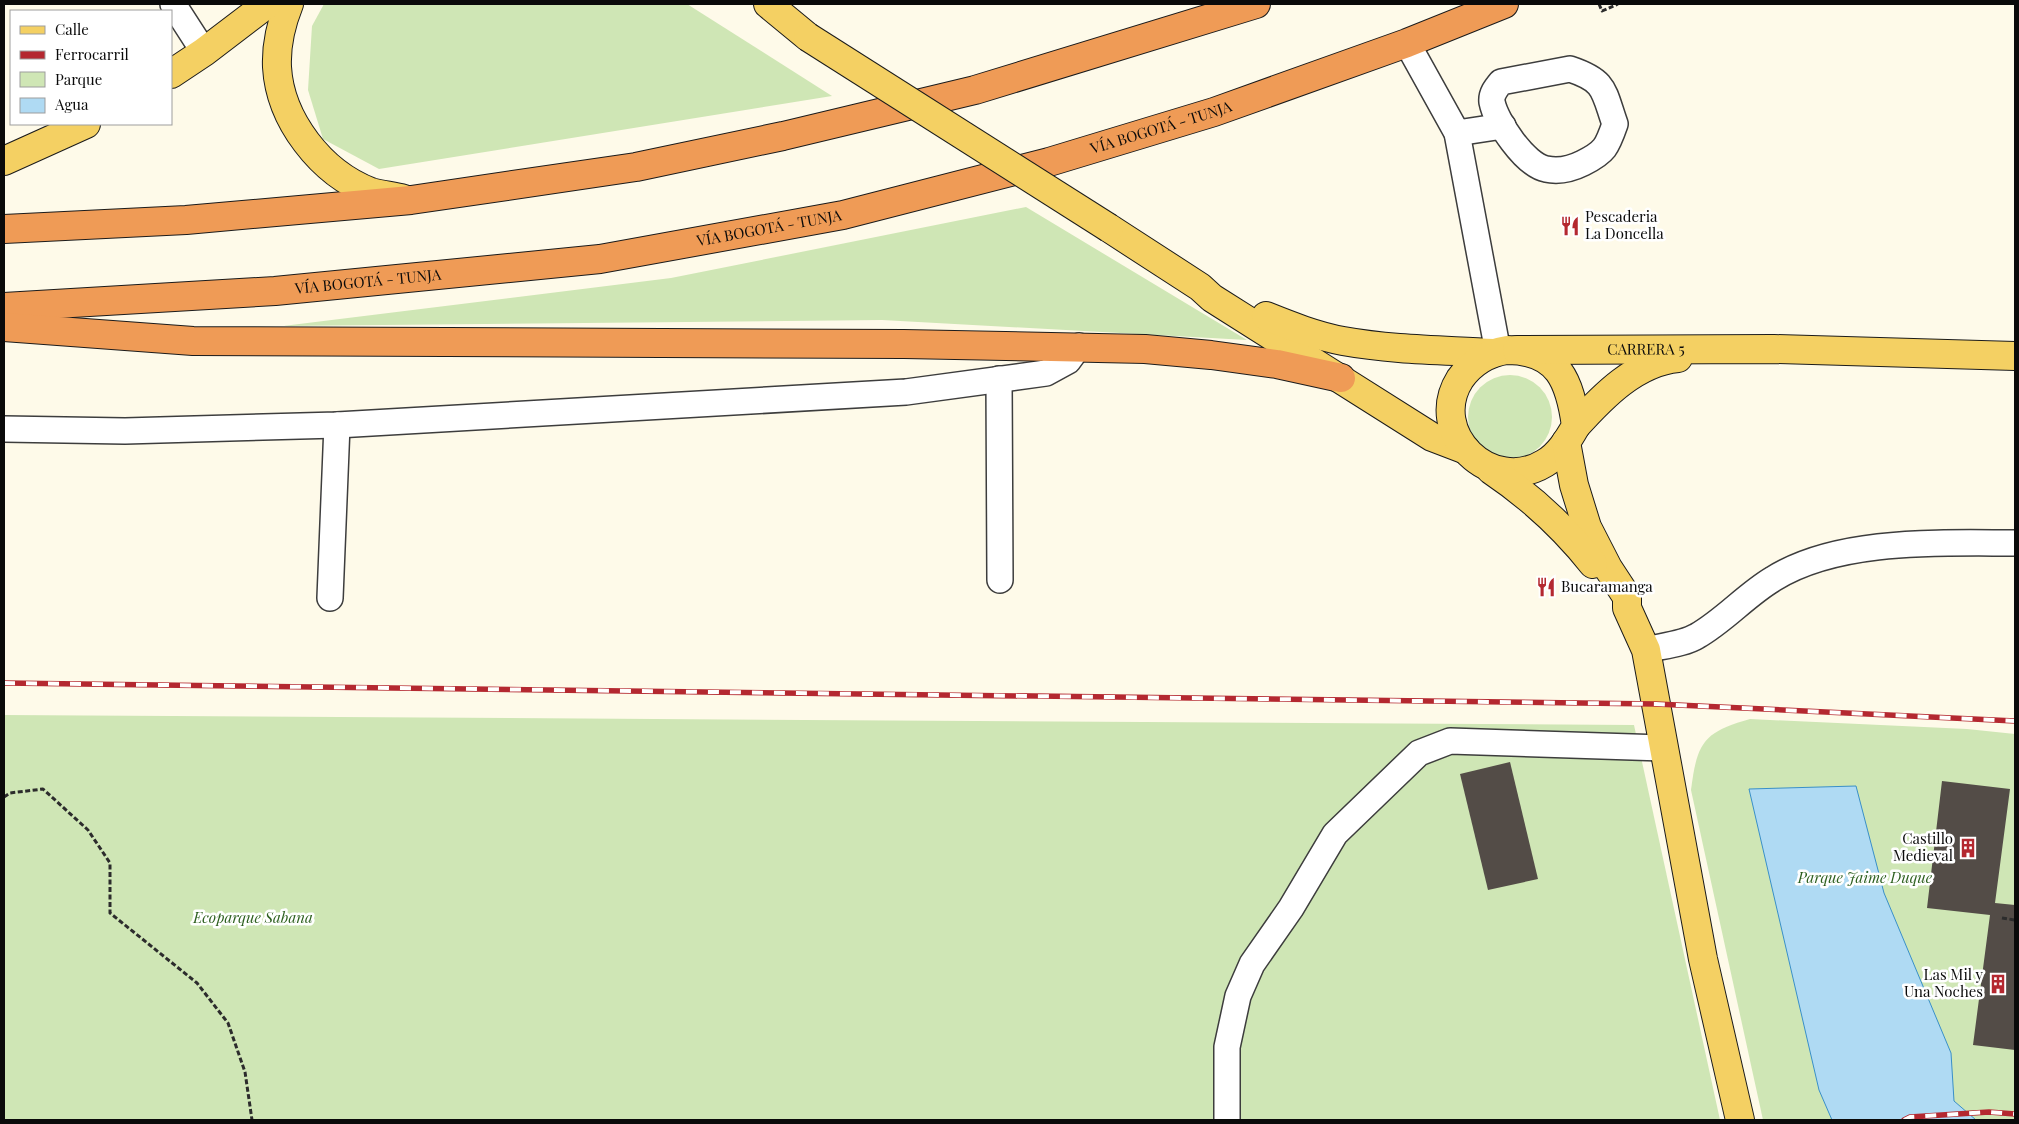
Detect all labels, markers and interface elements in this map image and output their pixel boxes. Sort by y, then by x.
legend [10,10,172,125]
text: Calle [55,19,89,39]
text: Ferrocarril [55,44,129,64]
text: Parque [55,69,102,89]
text: Agua [54,94,89,114]
street label: VÍA BOGOTÁ - TUNJA [1087,95,1235,158]
street label: VÍA BOGOTÁ - TUNJA [694,204,844,250]
place label: Pescaderia La Doncella [1585,206,1664,243]
restaurant icon: Pescaderia La Doncella [1559,215,1581,237]
street label: VÍA BOGOTÁ - TUNJA [293,264,443,298]
street label: CARRERA 5 [1607,338,1685,359]
restaurant icon: Bucaramanga [1535,576,1557,598]
place label: Bucaramanga [1561,576,1653,596]
place label: Castillo Medieval [1893,828,1953,865]
building icon: Castillo Medieval [1957,837,1979,859]
park label: Parque Jaime Duque [1797,867,1933,887]
park label: Ecoparque Sabana [192,907,313,927]
place label: Las Mil y Una Noches [1904,964,1983,1001]
building icon: Las Mil y Una Noches [1987,973,2009,995]

